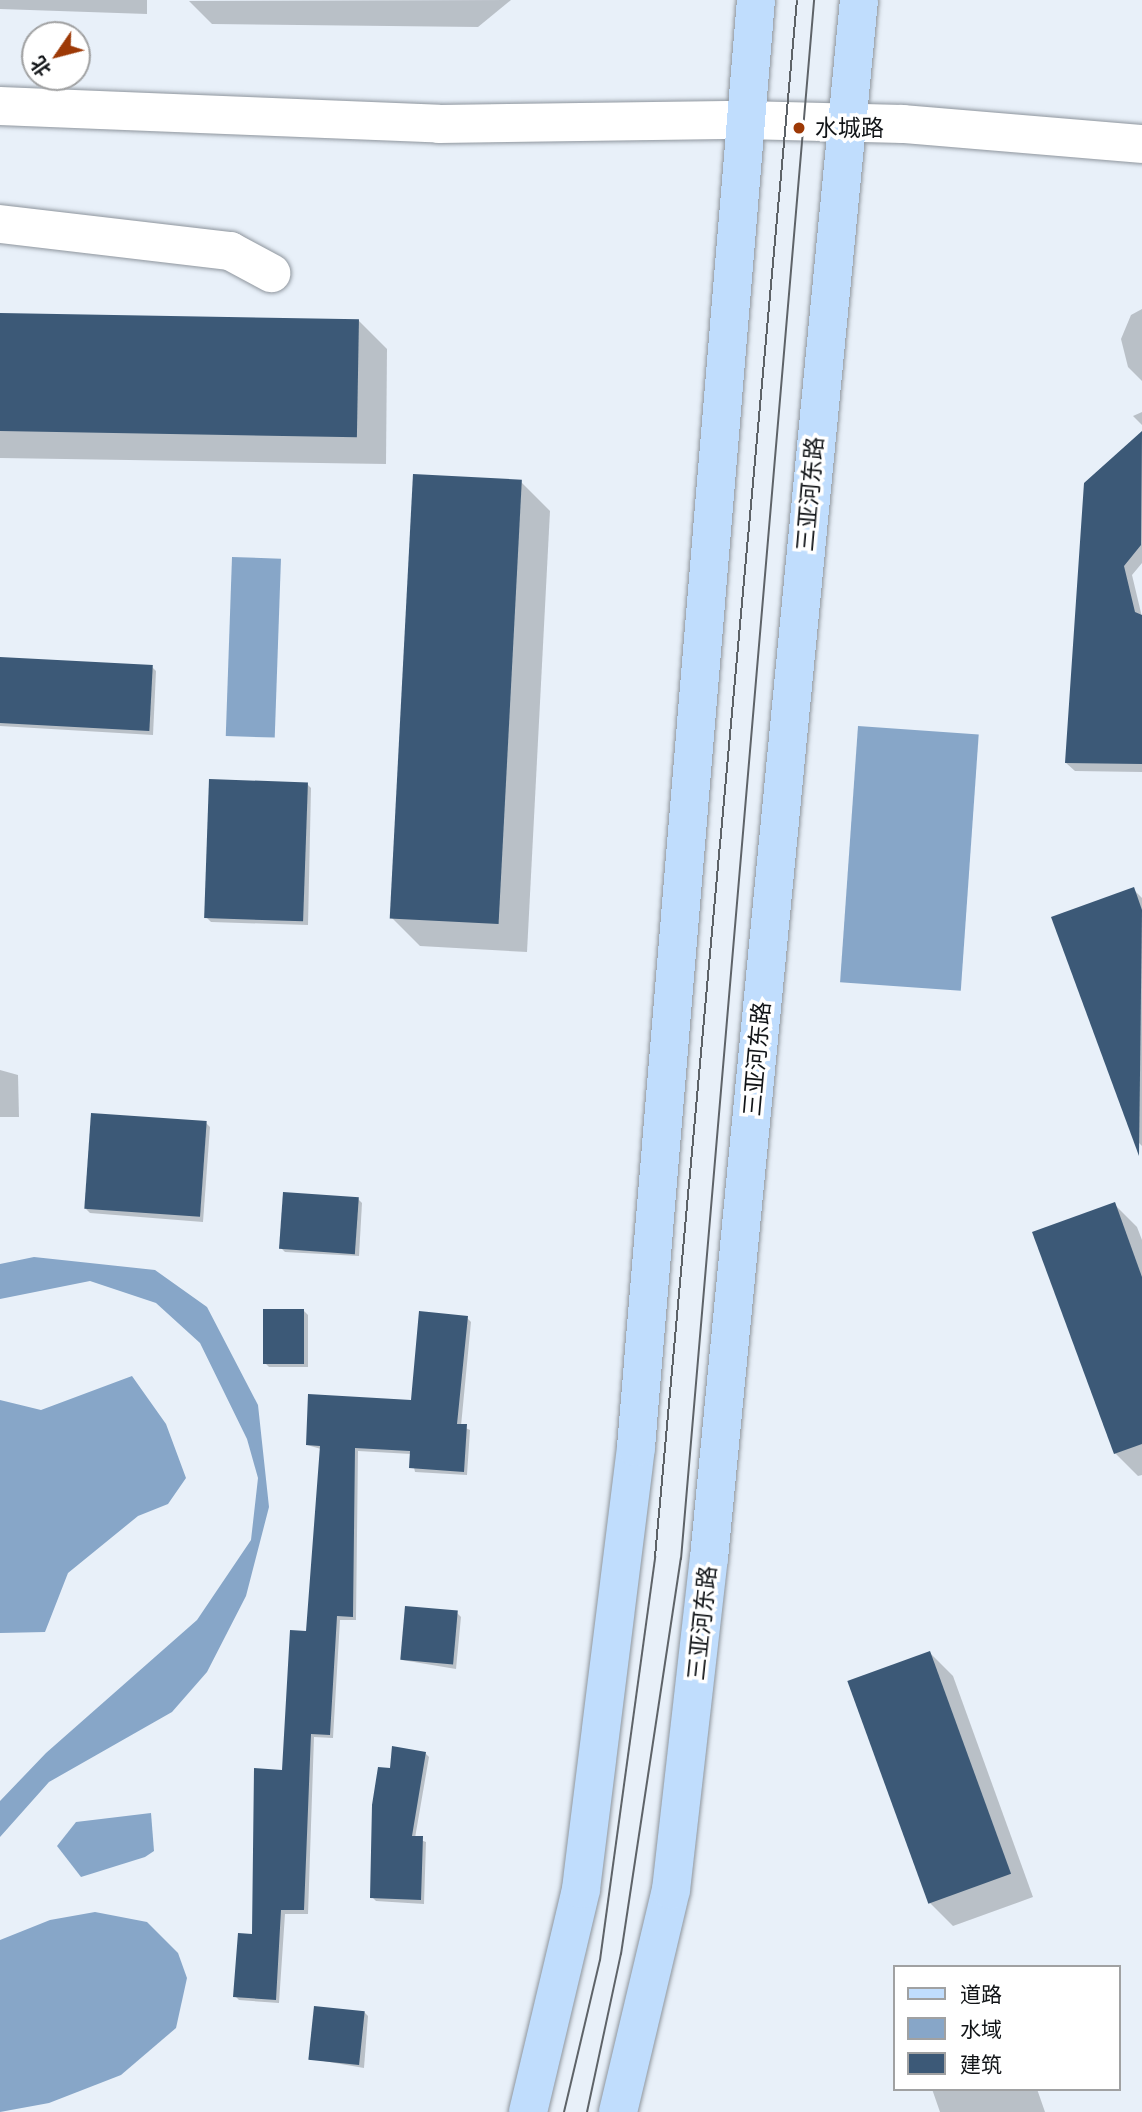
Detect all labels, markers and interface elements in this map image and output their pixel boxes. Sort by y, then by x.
north arrow [21,21,91,91]
text: 北 [24,52,57,82]
place label: 水城路 [815,114,884,142]
marker: 水城路 [789,118,809,138]
street label: 三亚河东路 [791,436,829,552]
street label: 三亚河东路 [738,1001,776,1117]
street label: 三亚河东路 [682,1564,722,1682]
legend [894,1965,1121,2091]
text: 道路 [960,1980,1002,2009]
text: 水域 [960,2015,1002,2044]
text: 建筑 [960,2050,1002,2079]

